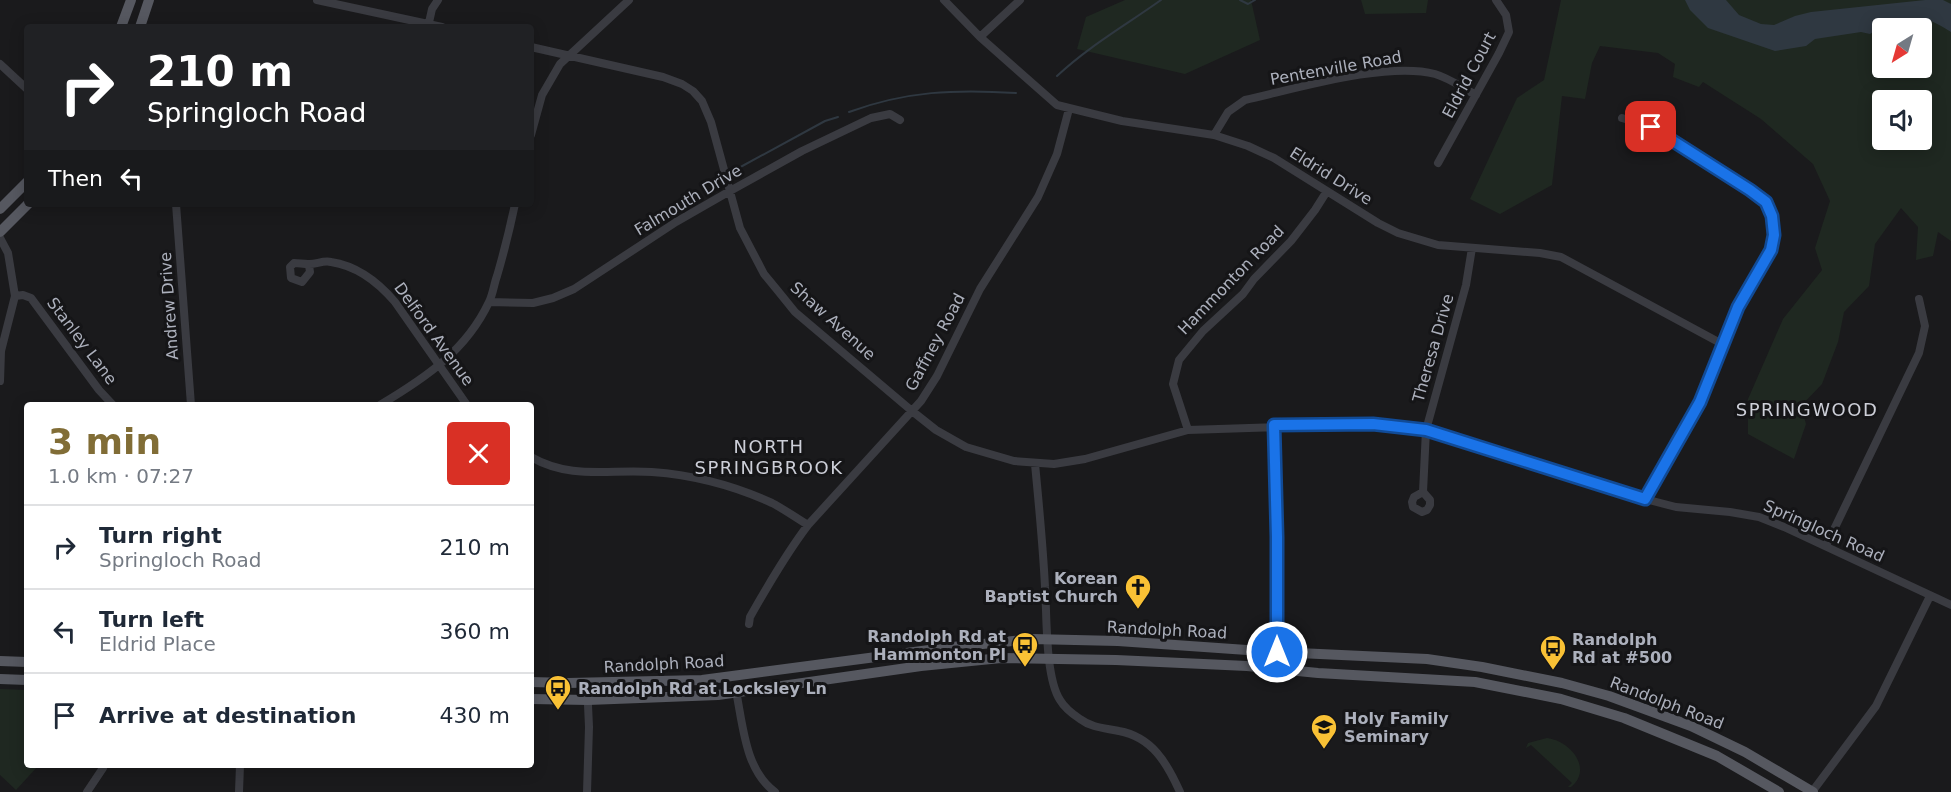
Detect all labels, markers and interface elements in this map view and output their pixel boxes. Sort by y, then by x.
north arrow [1872,18,1932,78]
map controls [1872,18,1932,150]
street label: Eldrid Court [1438,29,1500,121]
text: 210 m [147,47,293,96]
street label: Pentenville Road [1269,47,1403,89]
icon: right [48,48,126,126]
button: sound [1872,90,1932,150]
text: Springloch Road [147,97,366,128]
pin [1625,101,1676,152]
icon: arrive [1634,110,1667,143]
street label: Eldrid Drive [1286,143,1376,209]
street label: Falmouth Drive [631,161,745,239]
icon: left [115,162,148,195]
text: Then [48,166,103,191]
street label: Hammonton Road [1174,221,1288,339]
street label: Andrew Drive [156,251,182,361]
street label: Shaw Avenue [787,278,879,364]
street label: Delford Avenue [390,279,478,389]
street label: Gaffney Road [901,290,969,394]
street label: Theresa Drive [1408,292,1458,405]
street label: Stanley Lane [43,294,121,388]
district label: SPRINGWOOD [1736,399,1878,420]
text: 3 min [48,421,161,462]
button: close [447,422,510,485]
district label: NORTH SPRINGBROOK [694,436,844,478]
text: 1.0 km · 07:27 [48,464,194,488]
street label: Springloch Road [1761,496,1887,566]
text: Turn right [99,523,222,548]
icon: right [48,531,81,564]
text: 210 m [440,535,510,560]
text: Springloch Road [99,548,262,572]
place label: Korean Baptist Church [984,569,1118,606]
church icon: Korean Baptist Church [1123,572,1153,610]
text: Turn left [99,607,204,632]
icon: left [48,615,81,648]
street label: Randolph Road [1106,617,1228,643]
text: 360 m [440,619,510,644]
position arrow [1245,620,1309,684]
place label: Randolph Rd at Hammonton Pl [867,627,1006,664]
bus stop icon: Randolph Rd at Hammonton Pl [1010,630,1040,668]
place label: Randolph Rd at #500 [1572,630,1672,667]
text: Eldrid Place [99,632,216,656]
bus stop icon: Randolph Rd at #500 [1538,633,1568,671]
street label: Randolph Road [603,651,725,677]
bus stop icon: Randolph Rd at Locksley Ln [543,673,573,711]
street label: Randolph Road [1607,673,1727,733]
place label: Randolph Rd at Locksley Ln [578,679,827,698]
icon: arrive [48,699,81,732]
text: Arrive at destination [99,703,356,728]
text: 430 m [440,703,510,728]
place label: Holy Family Seminary [1344,709,1449,746]
school or university icon: Holy Family Seminary [1309,712,1339,750]

